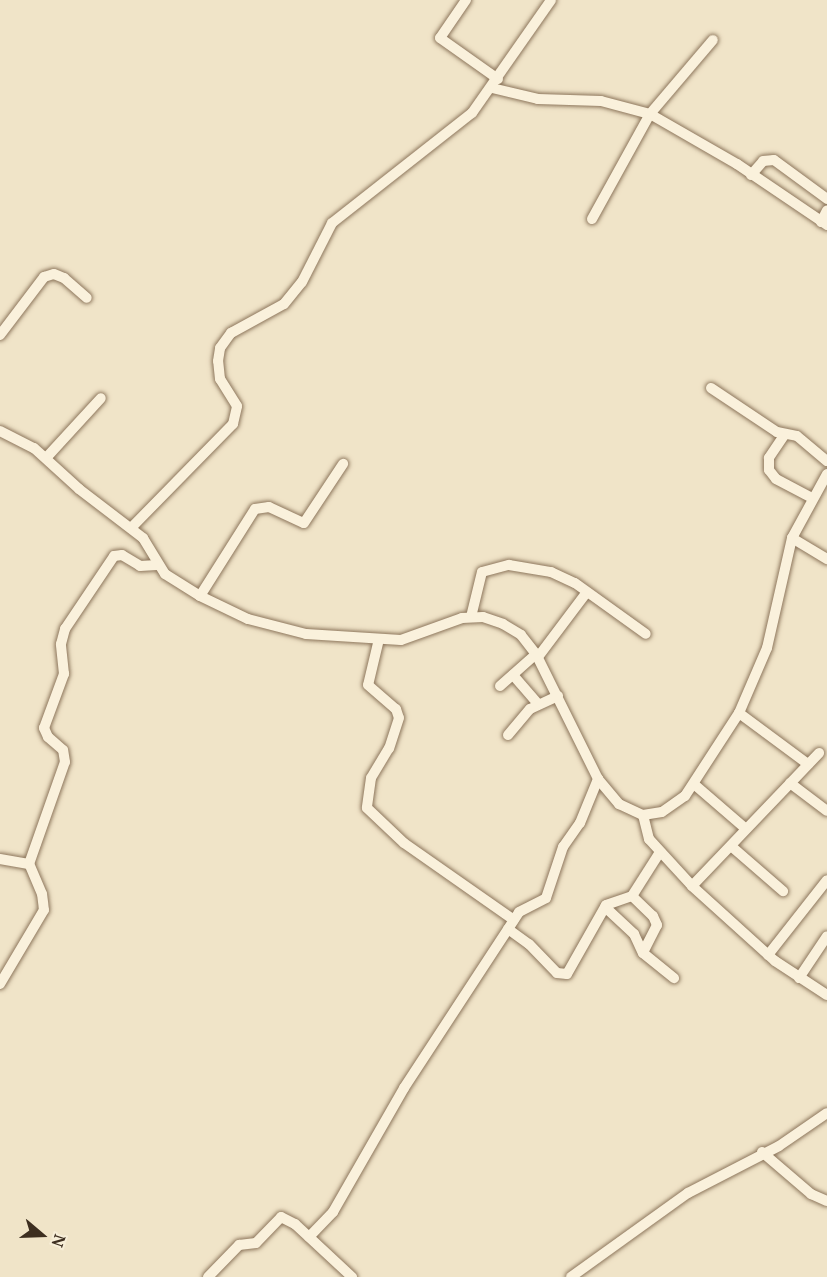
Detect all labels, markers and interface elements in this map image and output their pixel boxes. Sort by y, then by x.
north arrow [12,1205,72,1265]
text: N [47,1232,71,1250]

